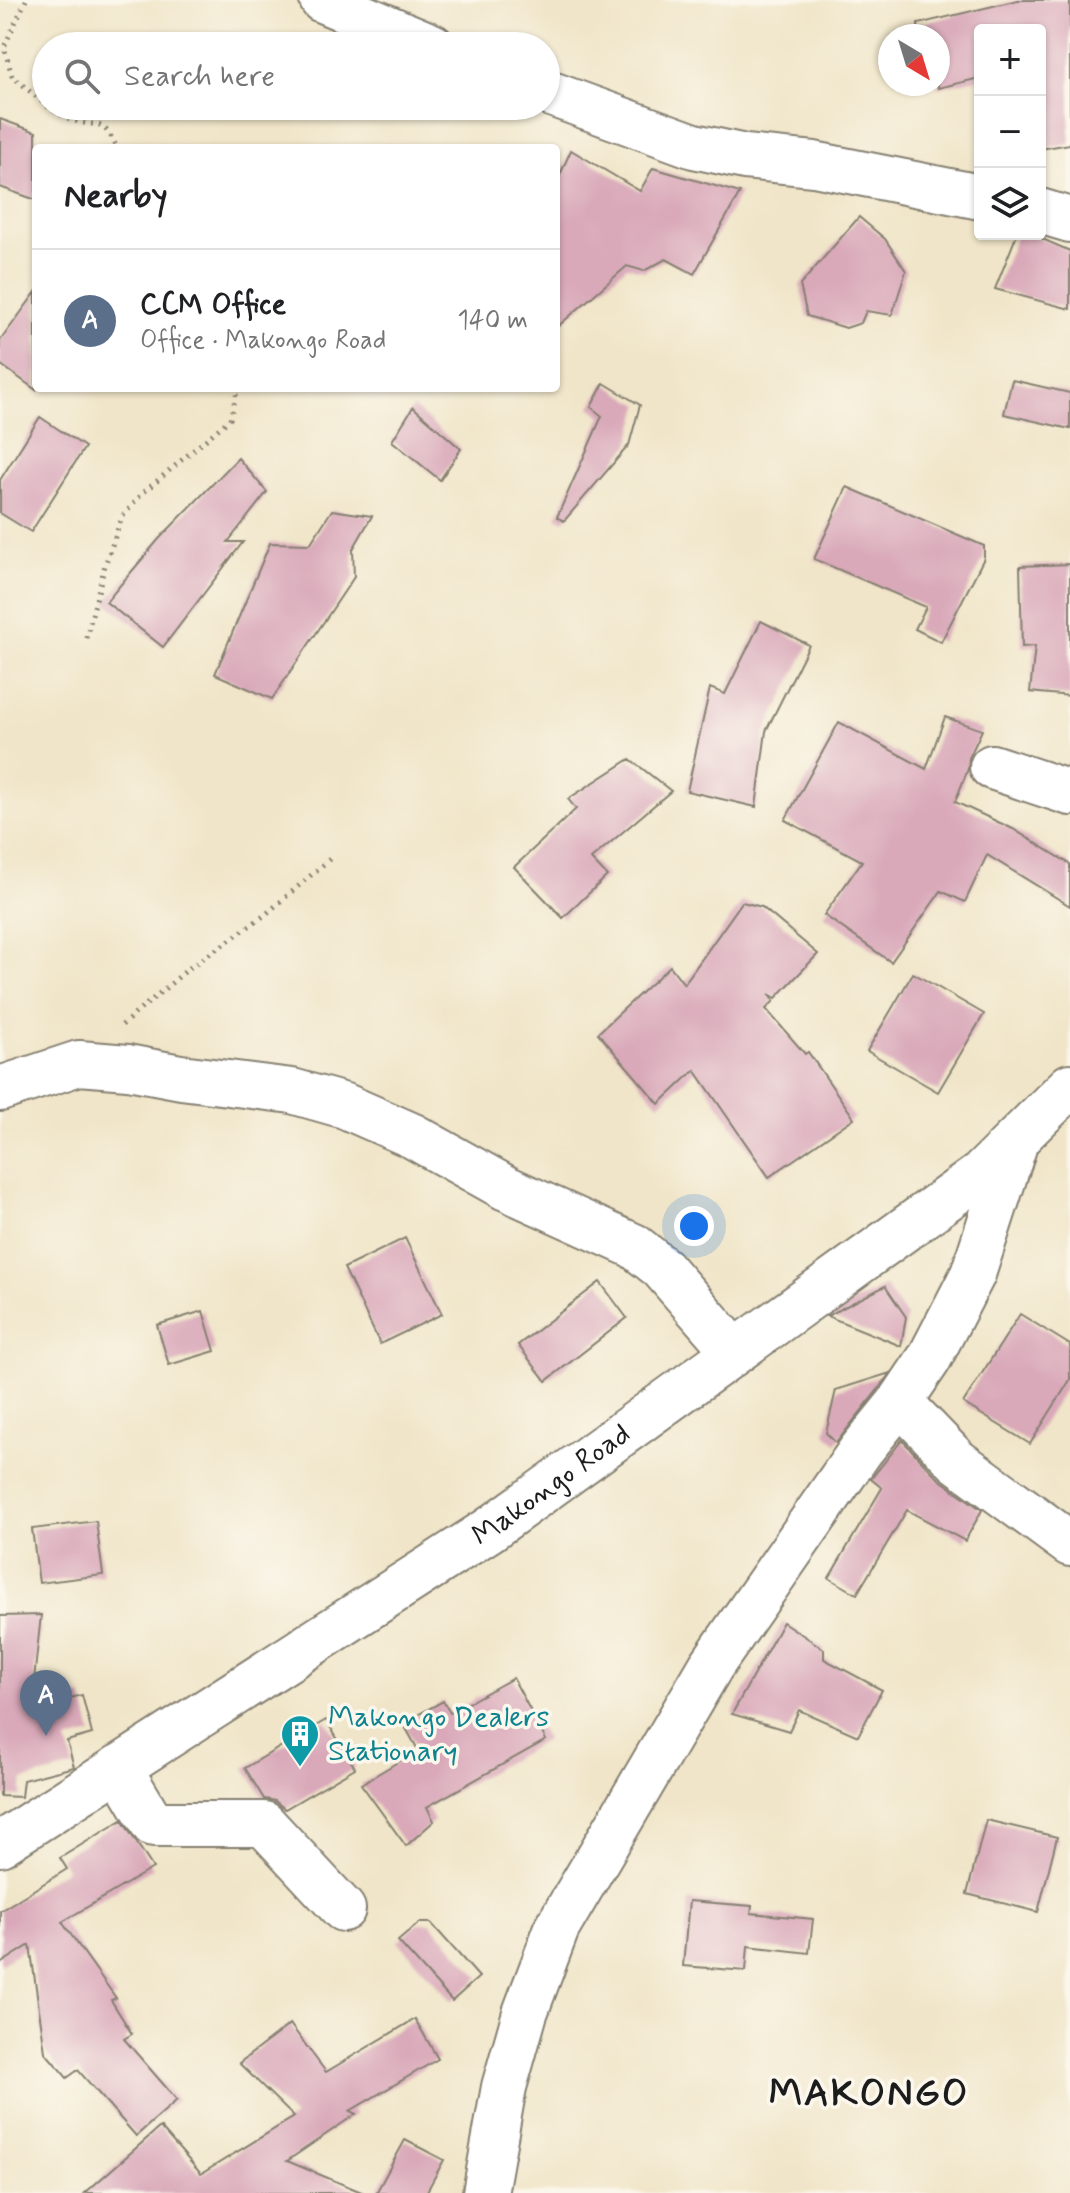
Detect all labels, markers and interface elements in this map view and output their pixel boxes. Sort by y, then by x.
north arrow [878,24,950,96]
map controls [974,24,1046,240]
button: + [974,24,1046,96]
search box [32,32,560,120]
icon: search [60,54,104,98]
text: Search here [124,57,275,96]
button: − [974,96,1046,168]
button: layers [974,168,1046,240]
text: Nearby [64,174,168,219]
text: CCM Office [140,285,286,324]
text: A [81,304,99,338]
text: 140 m [457,304,528,338]
text: Office · Makongo Road [140,324,386,358]
your location [674,1206,714,1246]
street label: Makongo Road [465,1415,638,1555]
pin: A [20,1670,72,1736]
place label: Makongo Dealers Stationary [328,1698,549,1771]
building icon: Makongo Dealers Stationary [279,1713,321,1768]
district label: MAKONGO [769,2070,969,2119]

